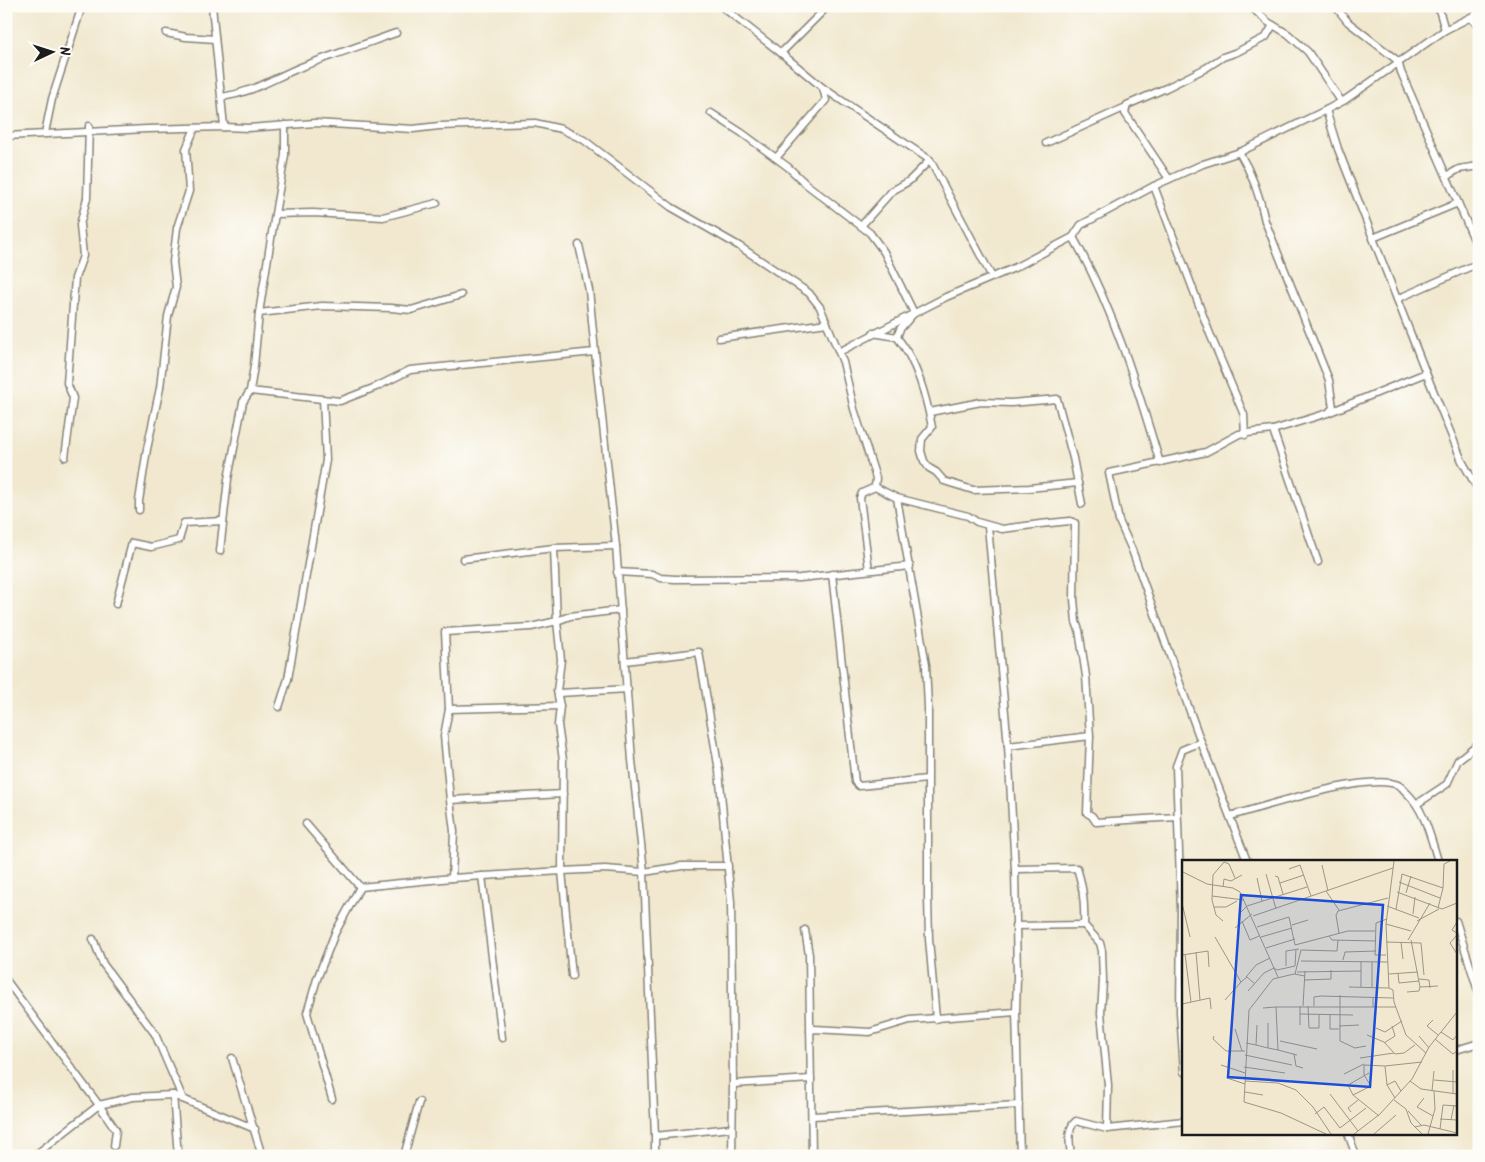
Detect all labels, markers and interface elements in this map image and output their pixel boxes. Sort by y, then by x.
north arrow [28,28,78,78]
text: N [53,46,75,56]
inset map [1182,860,1458,1134]

